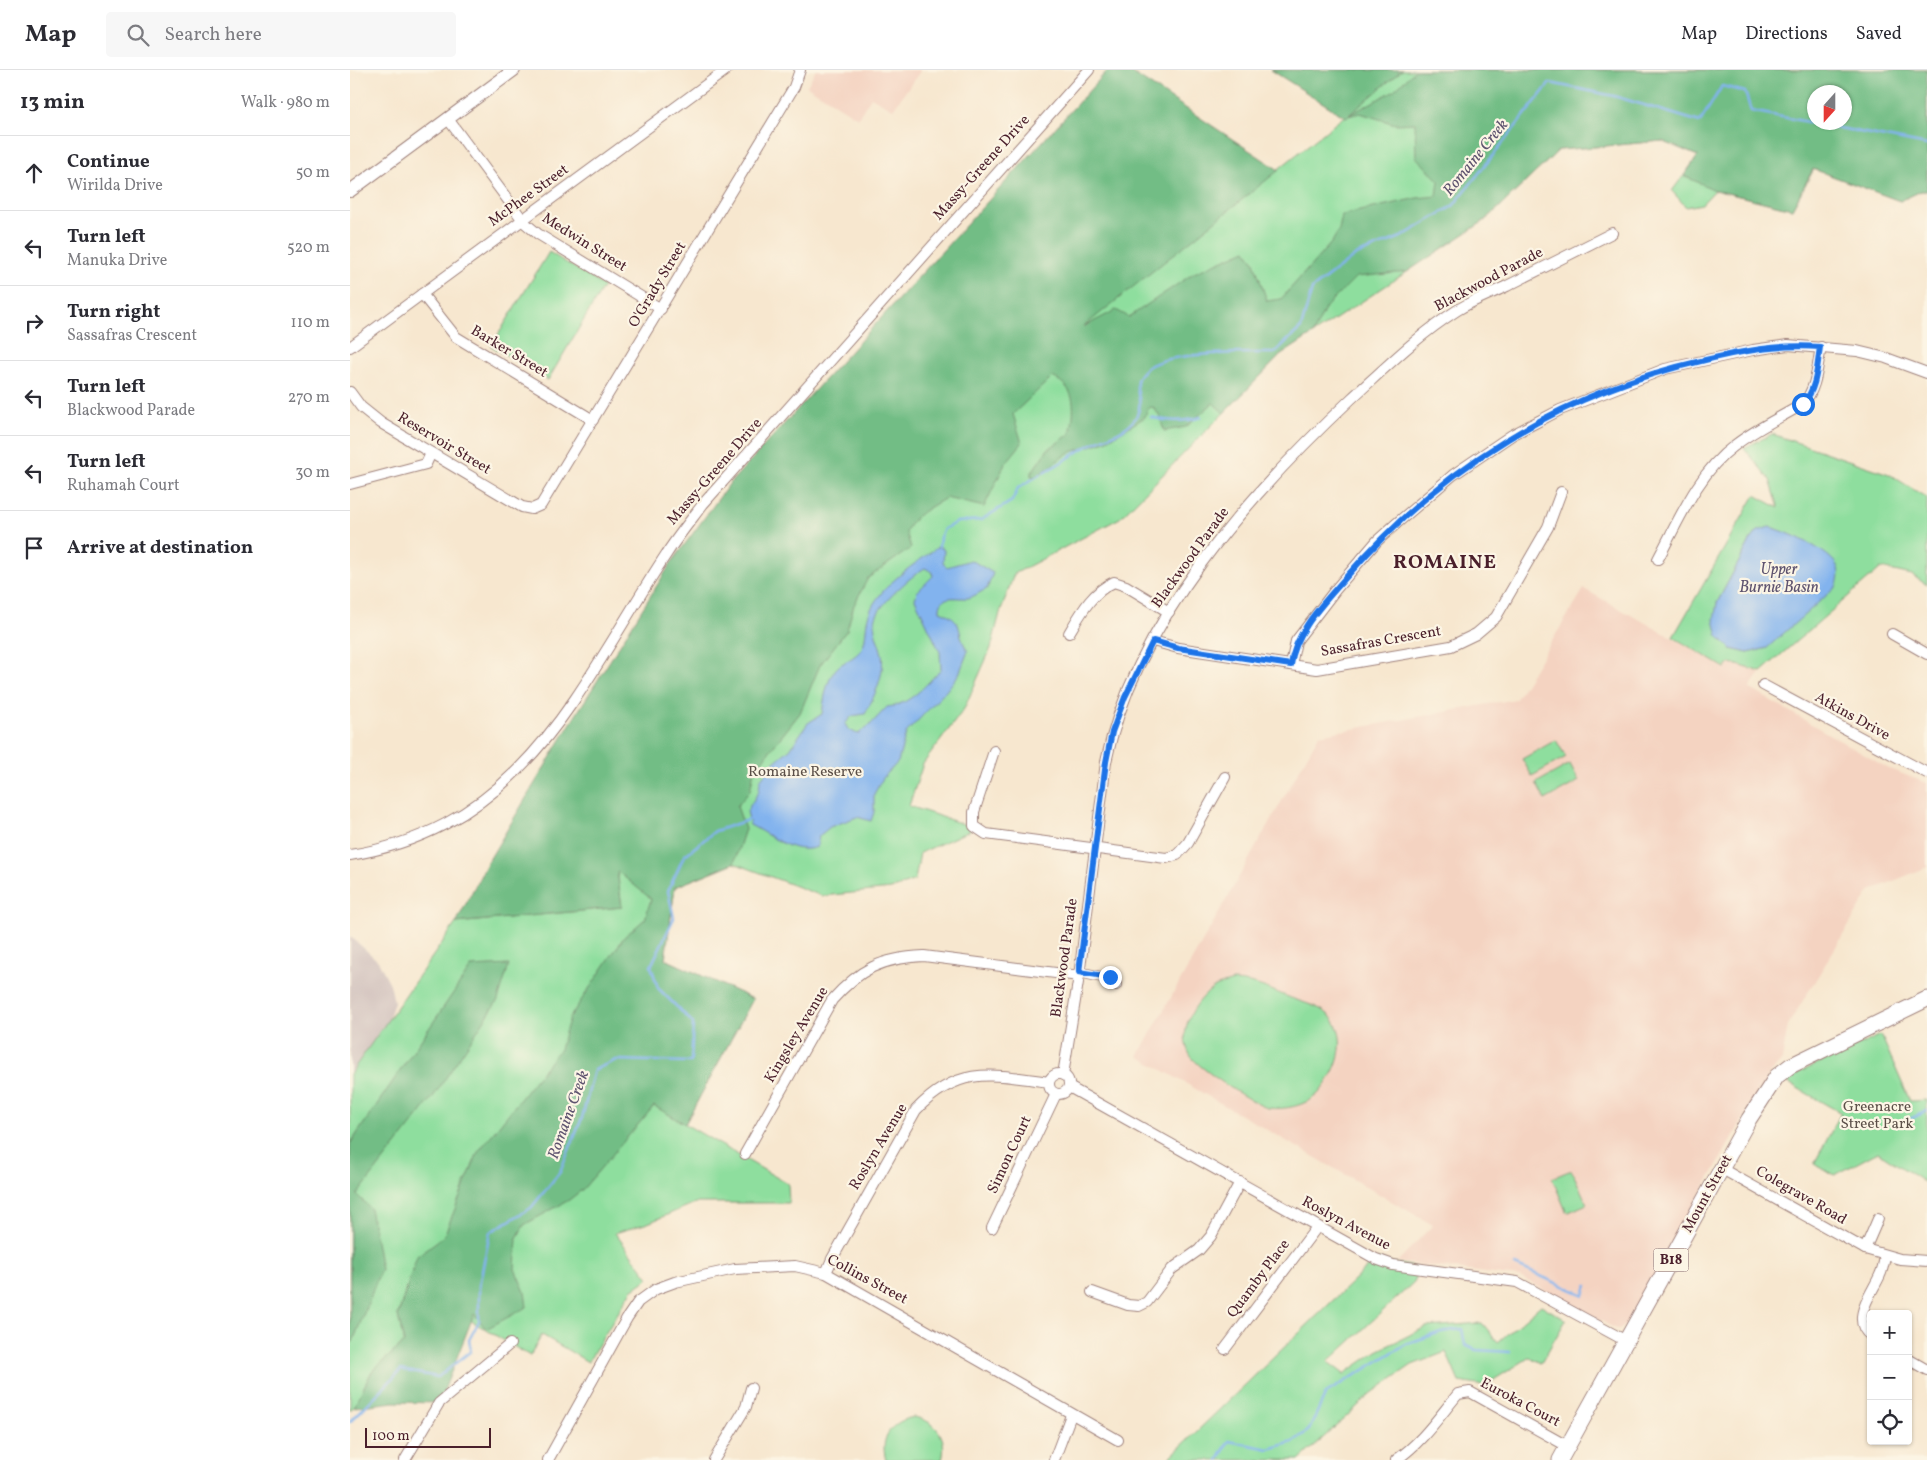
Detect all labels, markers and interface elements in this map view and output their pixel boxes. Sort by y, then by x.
search box [106,12,456,57]
text: Map [25,18,76,52]
icon: search [124,21,152,49]
text: Search here [164,22,262,48]
text: Map [1681,22,1717,47]
text: Directions [1745,22,1828,47]
text: Saved [1856,22,1902,47]
north arrow [1807,85,1852,130]
text: 13 min [20,88,85,117]
text: Walk · 980 m [241,92,330,114]
street label: Massy-Greene Drive [929,111,1035,225]
water label: Romaine Creek [1438,115,1514,201]
text: Continue [67,149,150,175]
icon: ahead [20,159,48,187]
street label: McPhee Street [485,160,573,232]
text: 50 m [296,162,330,184]
text: Wirilda Drive [67,175,163,197]
street label: Medwin Street [537,208,631,278]
text: Turn left [67,224,146,250]
icon: left [20,234,48,262]
text: 520 m [287,237,330,259]
street label: O'Grady Street [624,238,692,332]
street label: Blackwood Parade [1431,243,1547,317]
text: Manuka Drive [67,250,167,272]
text: Turn right [67,299,160,325]
icon: right [20,309,48,337]
text: 110 m [291,312,330,334]
street label: Barker Street [466,321,552,383]
text: Sassafras Crescent [67,325,197,347]
text: Turn left [67,374,146,400]
icon: left [20,384,48,412]
text: 270 m [288,387,330,409]
route start [1792,393,1815,416]
text: Blackwood Parade [67,400,195,422]
street label: Reservoir Street [393,408,495,480]
street label: Massy-Greene Drive [663,414,767,530]
text: Turn left [67,449,146,475]
icon: left [20,459,48,487]
text: 30 m [295,462,330,484]
text: Ruhamah Court [67,475,180,497]
street label: Blackwood Parade [1147,503,1235,613]
icon: arrive [20,534,48,562]
text: Arrive at destination [67,535,253,561]
district label: ROMAINE [1393,549,1497,577]
water label: Upper Burnie Basin [1739,559,1819,599]
street label: Sassafras Crescent [1319,621,1443,663]
street label: Atkins Drive [1810,688,1894,746]
park label: Romaine Reserve [748,762,862,783]
street label: Blackwood Parade [1046,897,1084,1019]
route end [1099,966,1122,989]
street label: Kingsley Avenue [760,983,834,1087]
water label: Romaine Creek [543,1067,595,1162]
park label: Greenacre Street Park [1841,1097,1913,1135]
street label: Roslyn Avenue [845,1100,913,1194]
street label: Simon Court [983,1113,1037,1197]
street label: Mount Street [1678,1151,1738,1237]
street label: Colegrave Road [1752,1161,1850,1231]
street label: Roslyn Avenue [1298,1192,1394,1256]
street label: Quamby Place [1223,1235,1295,1323]
road number: B18 [1654,1248,1688,1272]
street label: Collins Street [823,1250,911,1310]
map controls [1867,1310,1912,1445]
button: + [1867,1310,1912,1355]
button: − [1867,1355,1912,1400]
street label: Euroka Court [1476,1373,1564,1433]
button: locate [1867,1400,1912,1445]
scale bar [365,1425,491,1448]
text: 100 m [372,1427,410,1446]

